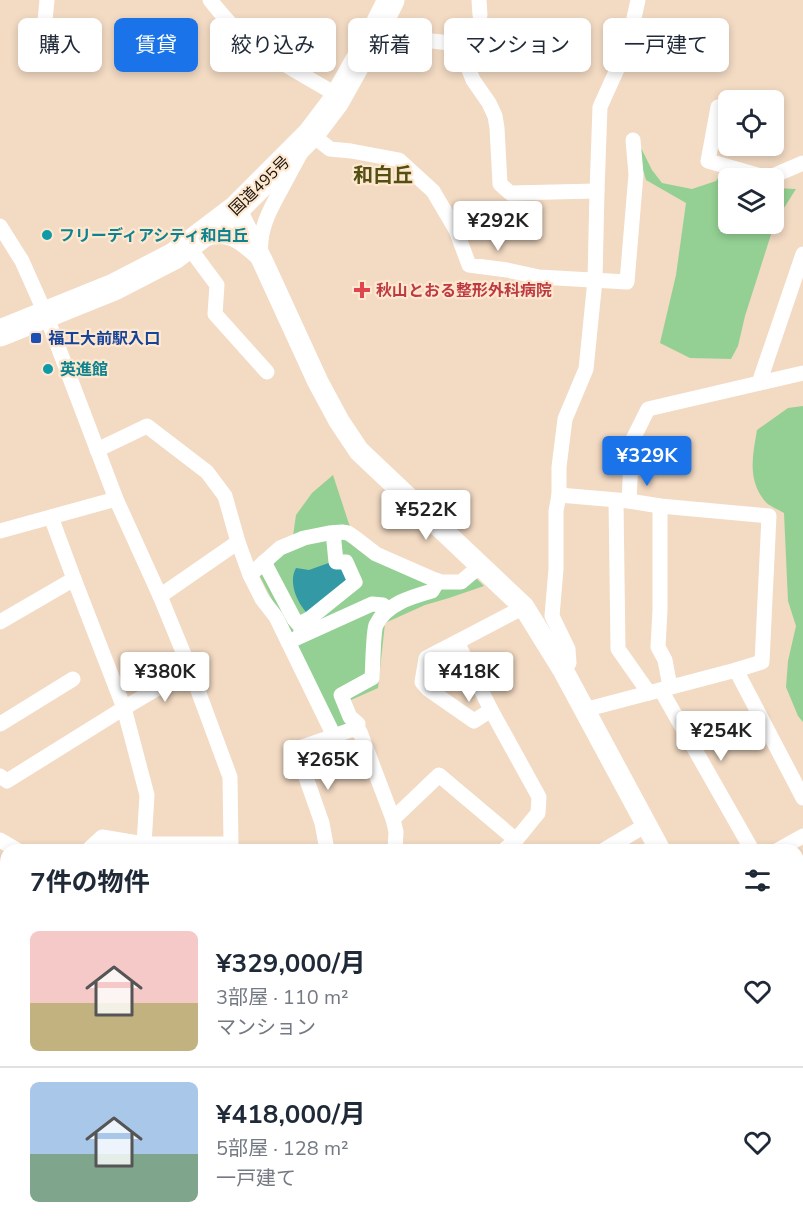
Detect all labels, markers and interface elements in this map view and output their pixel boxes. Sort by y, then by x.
chip: 購入 [18,18,102,72]
chip: 賃貸 [114,18,198,72]
chip: 絞り込み [210,18,336,72]
chip: 新着 [348,18,432,72]
chip: マンション [444,18,591,72]
chip: 一戸建て [603,18,729,72]
map controls [718,90,784,234]
button: locate [718,90,784,156]
street label: 国道495号 [224,151,295,220]
district label: 和白丘 [353,162,413,189]
button: layers [718,168,784,234]
pin: ¥292K [456,201,540,252]
text: ¥292K [467,207,529,234]
place label: フリーディアシティ和白丘 [59,225,248,247]
marker: フリーディアシティ和白丘 [40,228,54,242]
place label: 秋山とおる整形外科病院 [376,280,552,302]
marker: 秋山とおる整形外科病院 [353,281,371,299]
place label: 福工大前駅入口 [48,328,160,350]
marker: 福工大前駅入口 [29,331,43,345]
place label: 英進館 [60,359,108,381]
marker: 英進館 [41,362,55,376]
pin: ¥329K [605,436,689,487]
text: ¥329K [616,442,678,469]
pin: ¥522K [384,490,468,541]
text: ¥522K [395,496,457,523]
pin: ¥380K [123,652,207,703]
pin: ¥418K [427,652,511,703]
text: ¥380K [134,658,196,685]
text: ¥418K [438,658,500,685]
pin: ¥254K [679,711,763,762]
text: ¥254K [690,717,752,744]
pin: ¥265K [286,740,370,791]
text: ¥265K [297,746,359,773]
icon: filters [741,864,774,897]
text: 7件の物件 [30,865,150,900]
text: ¥329,000/月 [216,946,366,981]
icon: home [78,955,150,1027]
icon: heart [741,975,774,1008]
text: 3部屋 · 110 m² [216,984,349,1011]
text: マンション [216,1014,316,1041]
text: ¥418,000/月 [216,1097,366,1132]
icon: home [78,1106,150,1178]
icon: heart [741,1126,774,1159]
text: 5部屋 · 128 m² [216,1135,349,1162]
text: 一戸建て [216,1165,296,1192]

